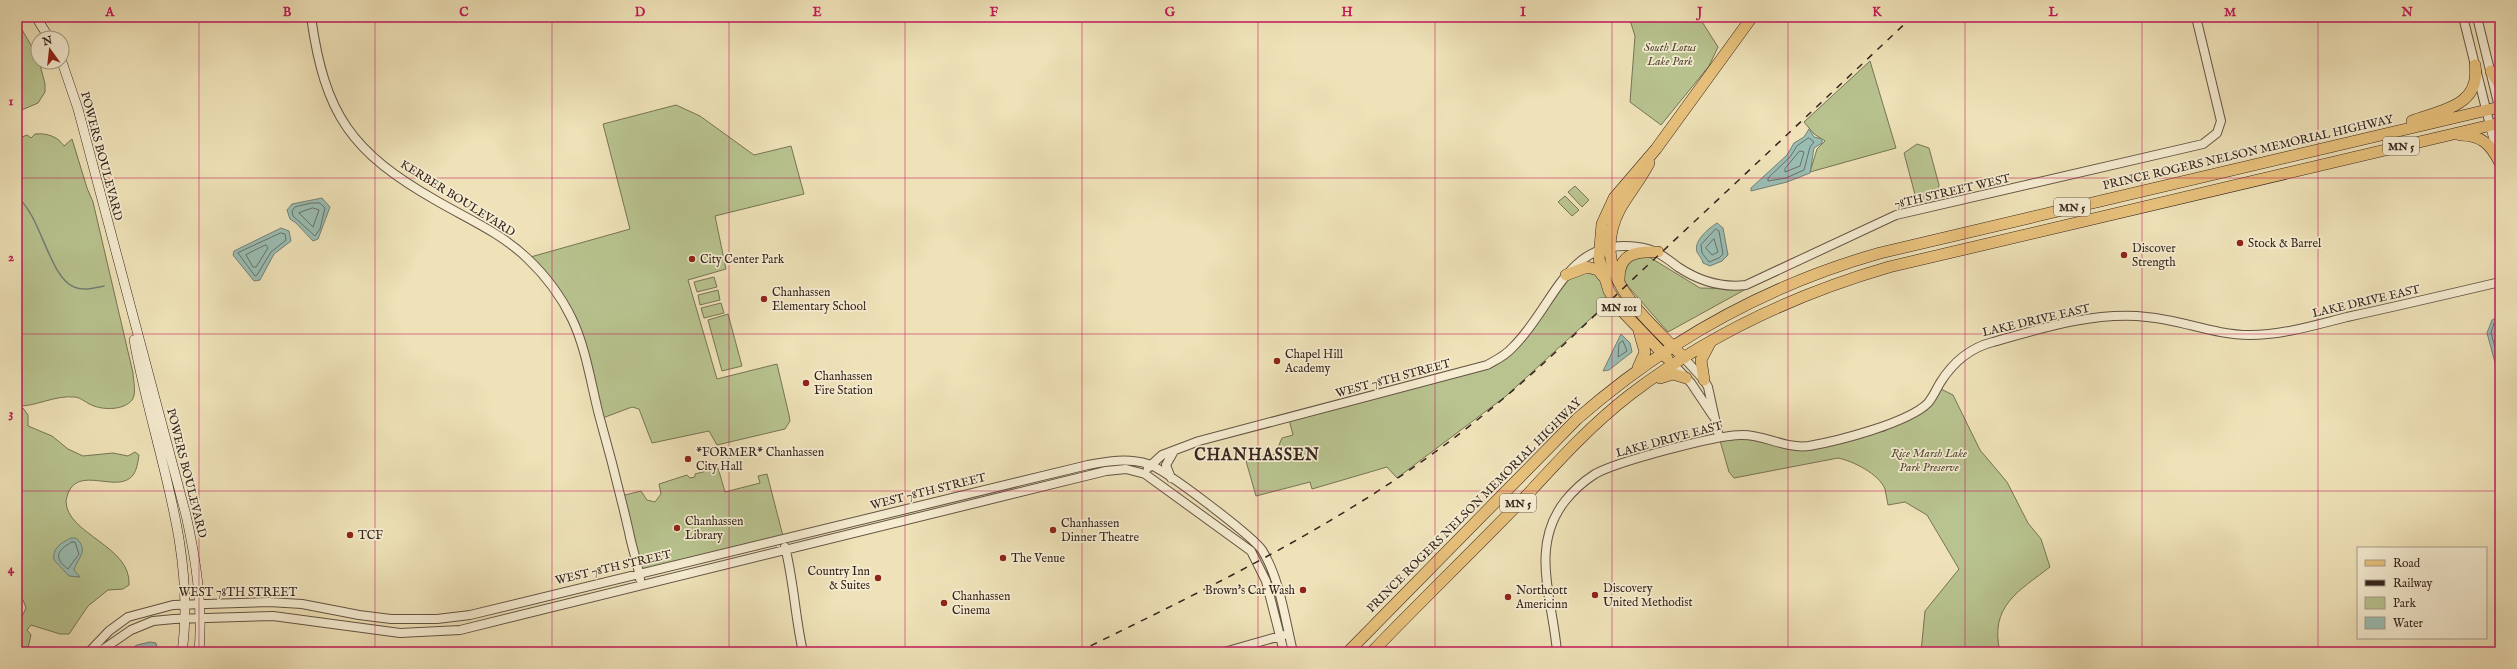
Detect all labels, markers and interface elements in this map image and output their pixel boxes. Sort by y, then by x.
text: A [105,4,116,21]
text: B [283,4,292,21]
text: C [459,4,469,21]
text: D [635,4,646,21]
text: E [812,4,822,21]
text: F [990,4,999,21]
text: G [1165,4,1176,21]
text: H [1341,4,1353,21]
text: I [1520,4,1526,21]
text: J [1695,4,1703,21]
text: K [1872,4,1882,21]
text: L [2047,4,2058,21]
text: M [2224,4,2237,21]
text: N [2400,4,2413,21]
north arrow [30,30,70,70]
text: N [40,33,55,50]
park label: South Lotus Lake Park [1644,40,1697,69]
street label: POWERS BOULEVARD [77,90,126,223]
text: 1 [9,93,14,110]
street label: PRINCE ROGERS NELSON MEMORIAL HIGHWAY [2101,111,2396,193]
road number: MN 5 [2383,137,2419,155]
street label: KERBER BOULEVARD [397,157,518,240]
street label: 78TH STREET WEST [1893,171,2012,212]
road number: MN 5 [2054,198,2090,216]
place label: Stock & Barrel [2248,236,2322,251]
marker: Stock & Barrel [2235,238,2245,248]
place label: Discover Strength [2132,241,2176,270]
text: 2 [8,249,14,266]
marker: Discover Strength [2119,250,2129,260]
place label: City Center Park [700,252,785,267]
marker: City Center Park [687,254,697,264]
street label: LAKE DRIVE EAST [2311,282,2422,321]
place label: Chanhassen Elementary School [772,285,867,314]
marker: Chanhassen Elementary School [759,294,769,304]
road number: MN 101 [1597,298,1641,316]
street label: LAKE DRIVE EAST [1981,301,2092,340]
place label: Chapel Hill Academy [1284,347,1344,376]
marker: Chapel Hill Academy [1272,356,1282,366]
street label: WEST 78TH STREET [1334,356,1453,401]
place label: Chanhassen Fire Station [814,369,874,398]
marker: Chanhassen Fire Station [801,378,811,388]
street label: PRINCE ROGERS NELSON MEMORIAL HIGHWAY [1364,394,1586,616]
text: 3 [9,405,14,422]
street label: POWERS BOULEVARD [163,407,210,540]
street label: LAKE DRIVE EAST [1614,418,1724,461]
place label: *FORMER* Chanhassen City Hall [696,445,825,474]
district label: CHANHASSEN [1194,446,1320,466]
park label: Rice Marsh Lake Park Preserve [1891,446,1967,475]
marker: *FORMER* Chanhassen City Hall [683,454,693,464]
street label: WEST 78TH STREET [869,470,988,513]
road number: MN 5 [1500,494,1536,512]
place label: Chanhassen Library [685,514,744,543]
place label: Chanhassen Dinner Theatre [1061,516,1140,545]
marker: Chanhassen Library [672,523,682,533]
marker: Chanhassen Dinner Theatre [1048,525,1058,535]
place label: TCF [358,528,383,543]
marker: TCF [345,530,355,540]
street label: WEST 78TH STREET [554,547,673,588]
legend [2357,547,2487,639]
place label: The Venue [1011,551,1066,566]
marker: The Venue [998,553,1008,563]
text: Road [2393,556,2421,571]
text: 4 [8,561,15,578]
place label: Country Inn & Suites [807,564,871,593]
marker: Country Inn & Suites [873,573,883,583]
text: Railway [2393,576,2432,591]
place label: Discovery United Methodist [1603,581,1693,610]
place label: Brown's Car Wash [1205,583,1296,598]
place label: Northcott Americinn [1515,583,1568,612]
street label: WEST 78TH STREET [179,585,298,600]
marker: Brown's Car Wash [1298,585,1308,595]
place label: Chanhassen Cinema [952,589,1011,618]
marker: Discovery United Methodist [1590,590,1600,600]
marker: Northcott Americinn [1503,592,1513,602]
text: Park [2393,596,2416,611]
marker: Chanhassen Cinema [939,598,949,608]
text: Water [2393,616,2424,631]

